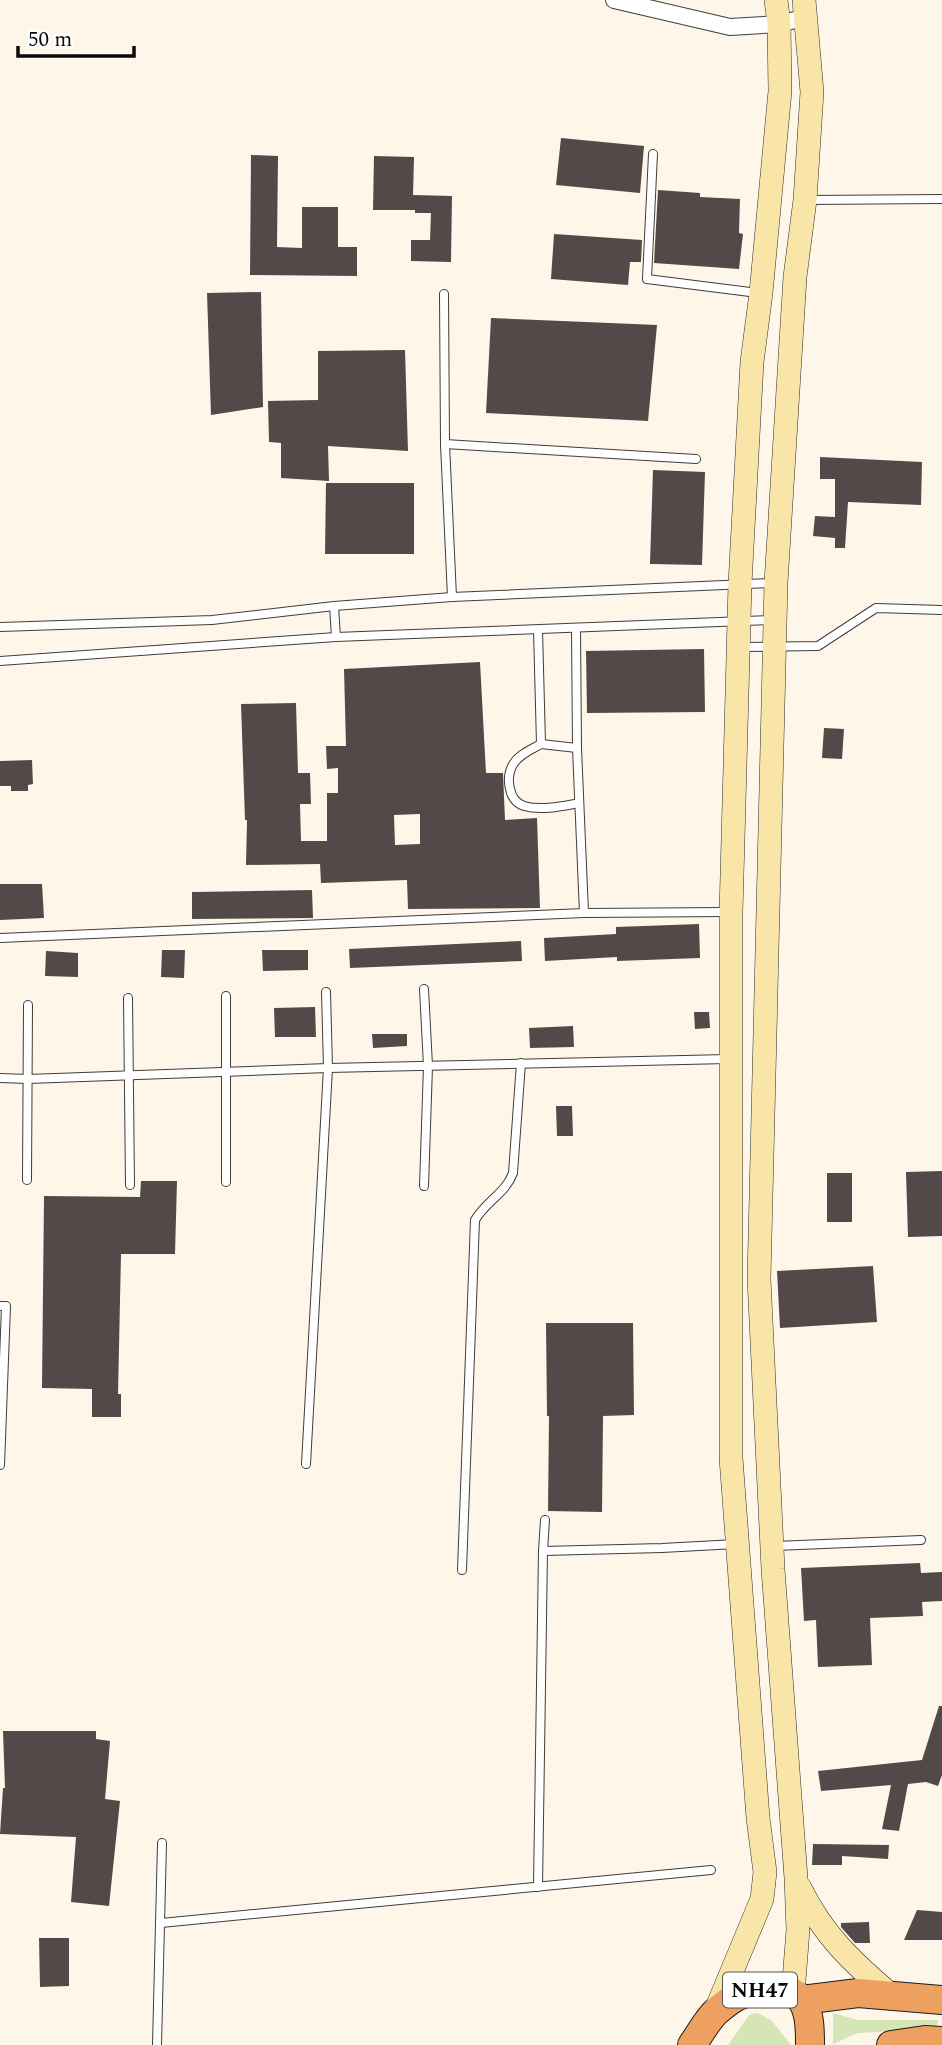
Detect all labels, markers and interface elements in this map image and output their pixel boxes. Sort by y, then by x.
scale bar [18,14,133,58]
text: 50 m [28,24,72,56]
road number: NH47 [723,1972,797,2008]

